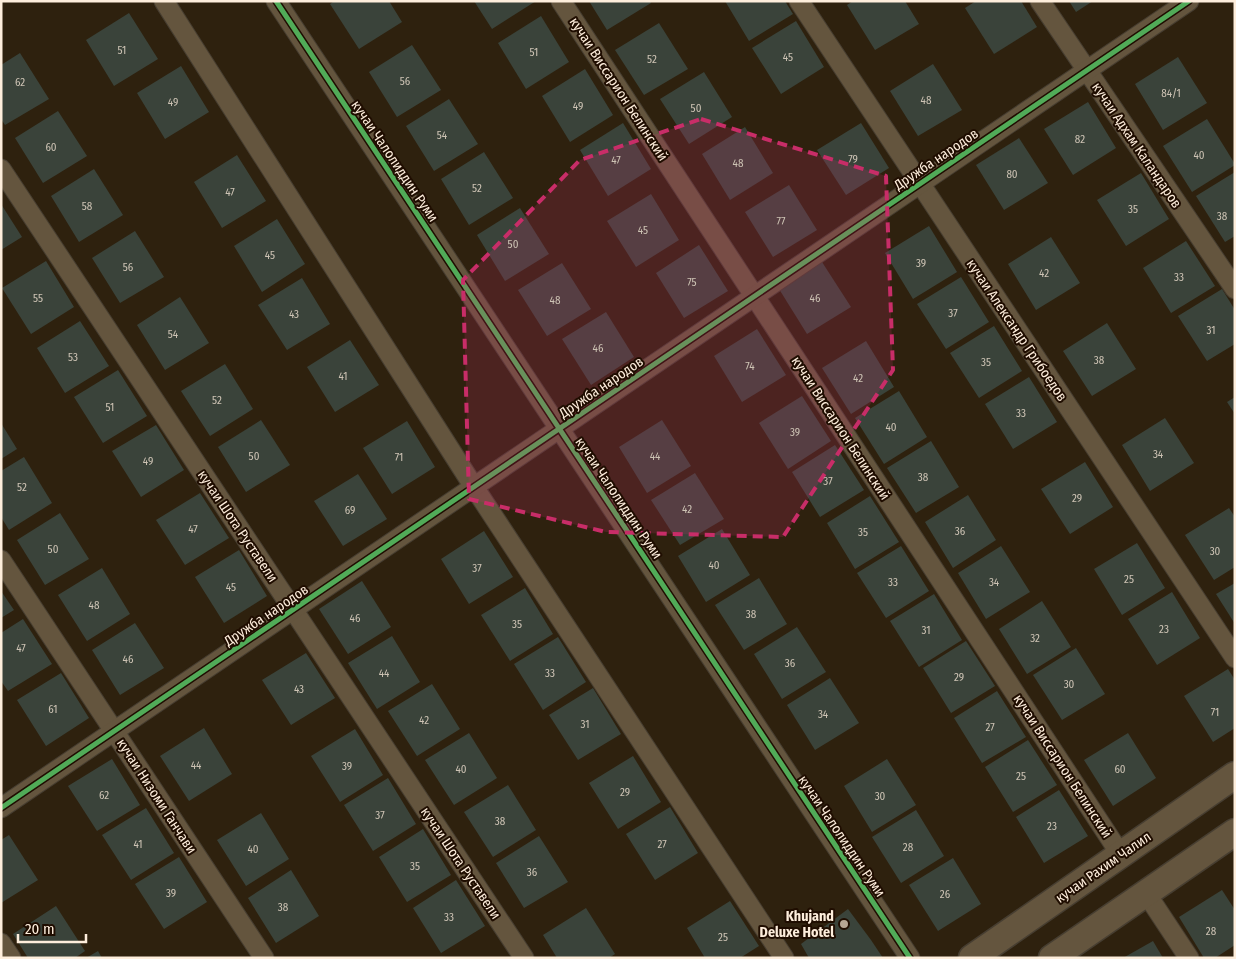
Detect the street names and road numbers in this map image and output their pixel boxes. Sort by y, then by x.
street label: кучаи Виссарион Белинский [566,14,671,164]
street label: кучаи Адхам Каландаров [1088,79,1185,211]
street label: кучаи Чалолиддин Руми [348,97,442,225]
street label: Дружба народов [890,125,982,194]
street label: кучаи Александр Грибоедов [963,256,1070,404]
street label: Дружба народов [555,353,647,422]
street label: кучаи Виссарион Белинский [788,353,893,503]
street label: кучаи Чалолиддин Руми [572,434,666,562]
street label: кучаи Шота Руставели [194,467,281,585]
street label: Дружба народов [220,581,312,650]
street label: кучаи Виссарион Белинский [1010,691,1115,841]
street label: кучаи Низоми Ганчави [113,735,200,857]
street label: кучаи Чалолиддин Руми [795,772,889,900]
street label: кучаи Шота Руставели [417,804,504,922]
street label: кучаи Рахим Чалил [1052,828,1154,907]

